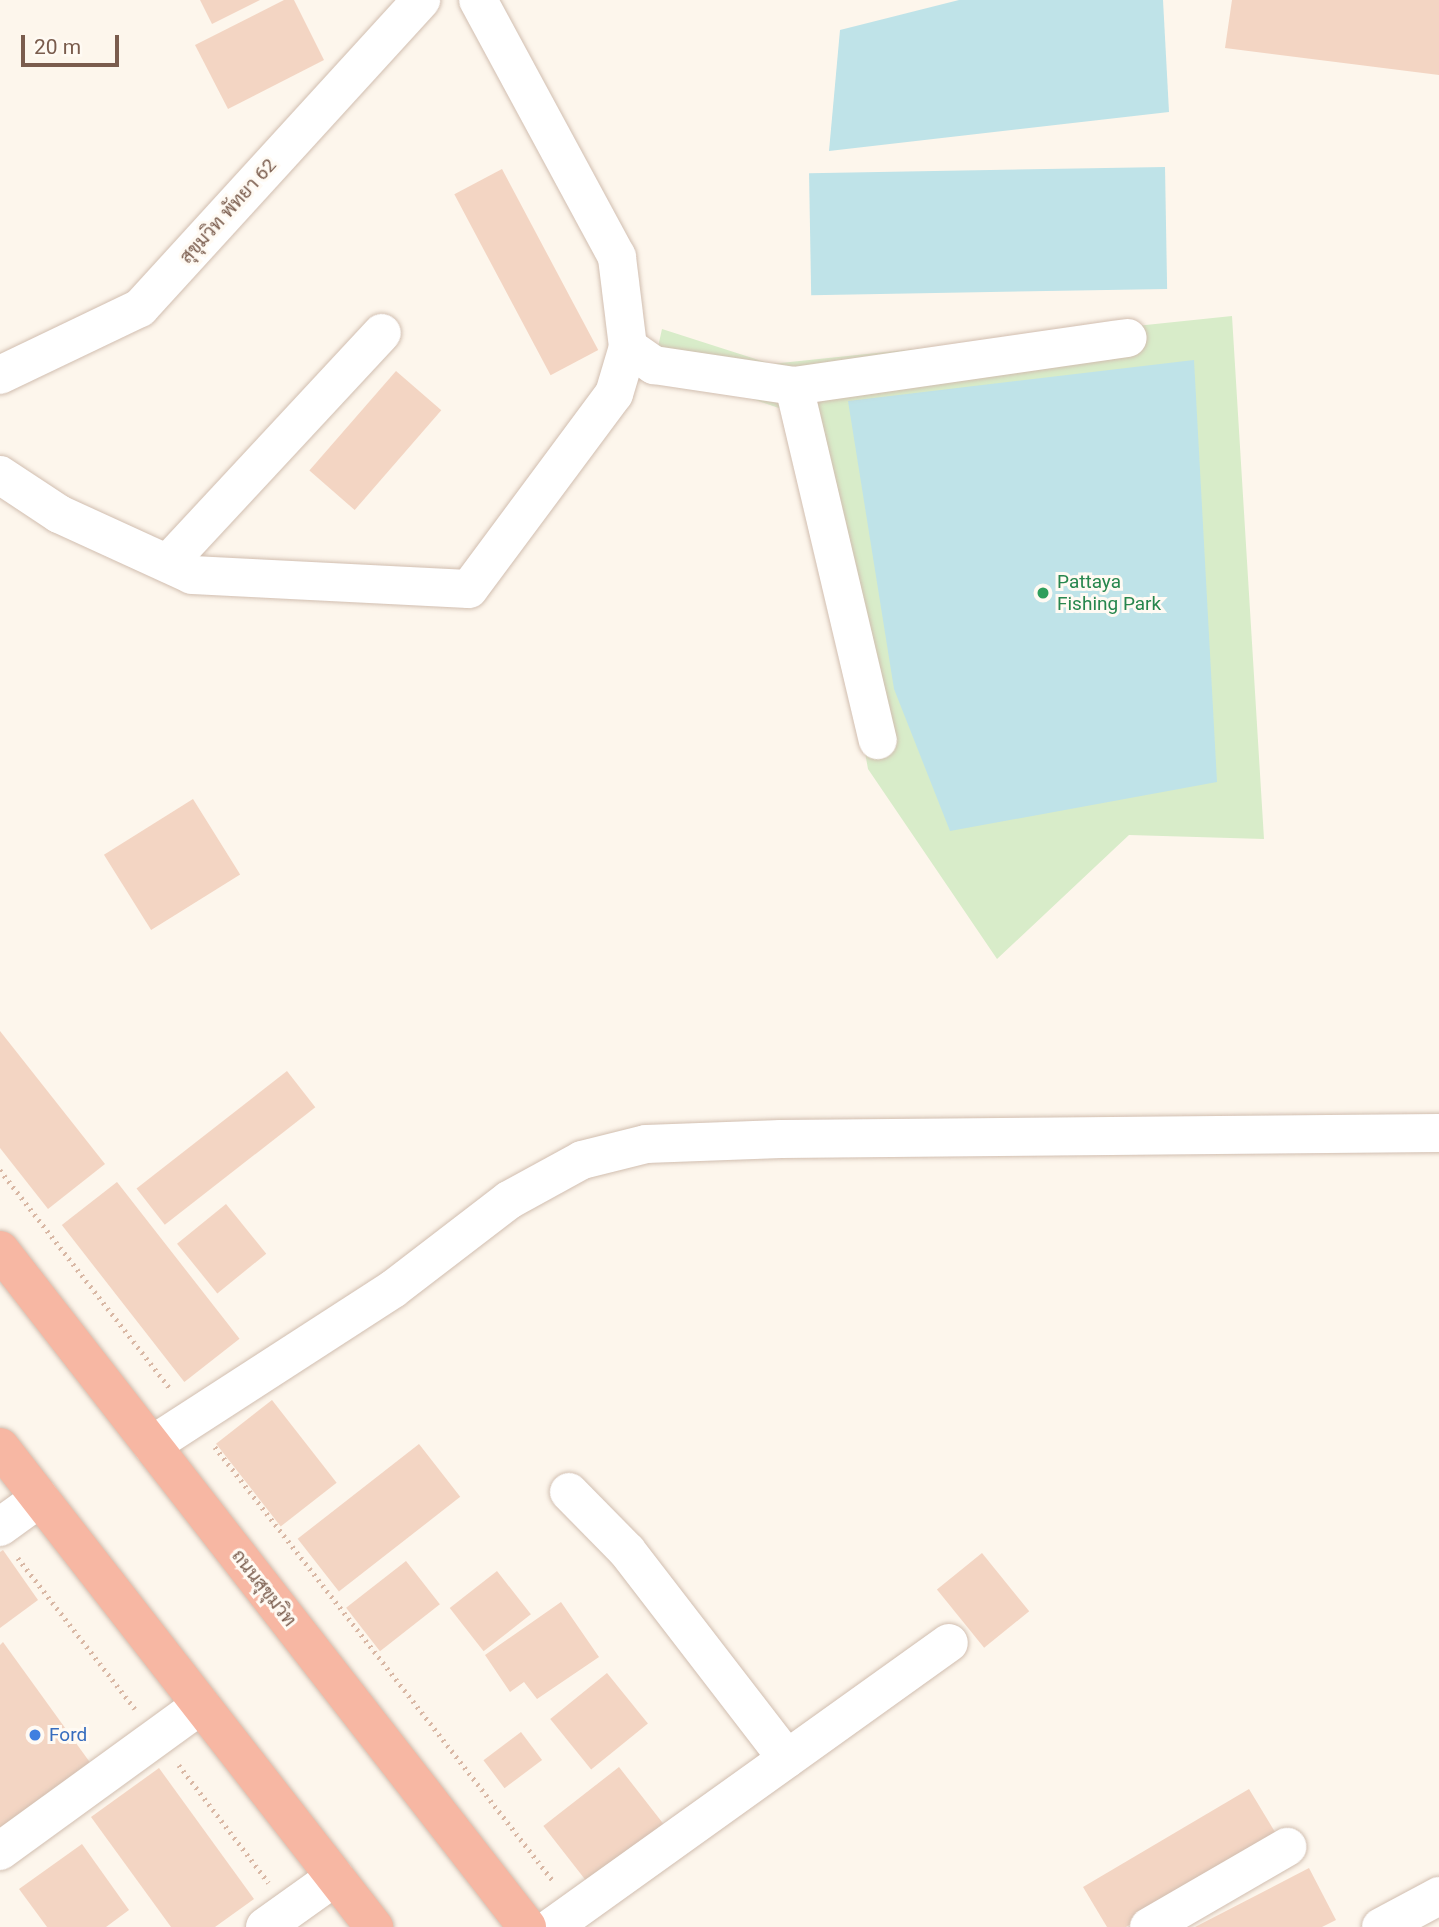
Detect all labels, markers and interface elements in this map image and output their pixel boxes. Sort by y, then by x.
scale bar [24,21,122,65]
text: 20 m [34,35,81,59]
street label: สุขุมวิท พัทยา 62 [175,154,281,268]
place label: Pattaya Fishing Park [1057,571,1161,615]
marker: Pattaya Fishing Park [1035,585,1051,601]
street label: ถนนสุขุมวิท [227,1545,301,1631]
place label: Ford [49,1724,87,1746]
marker: Ford [27,1727,43,1743]

